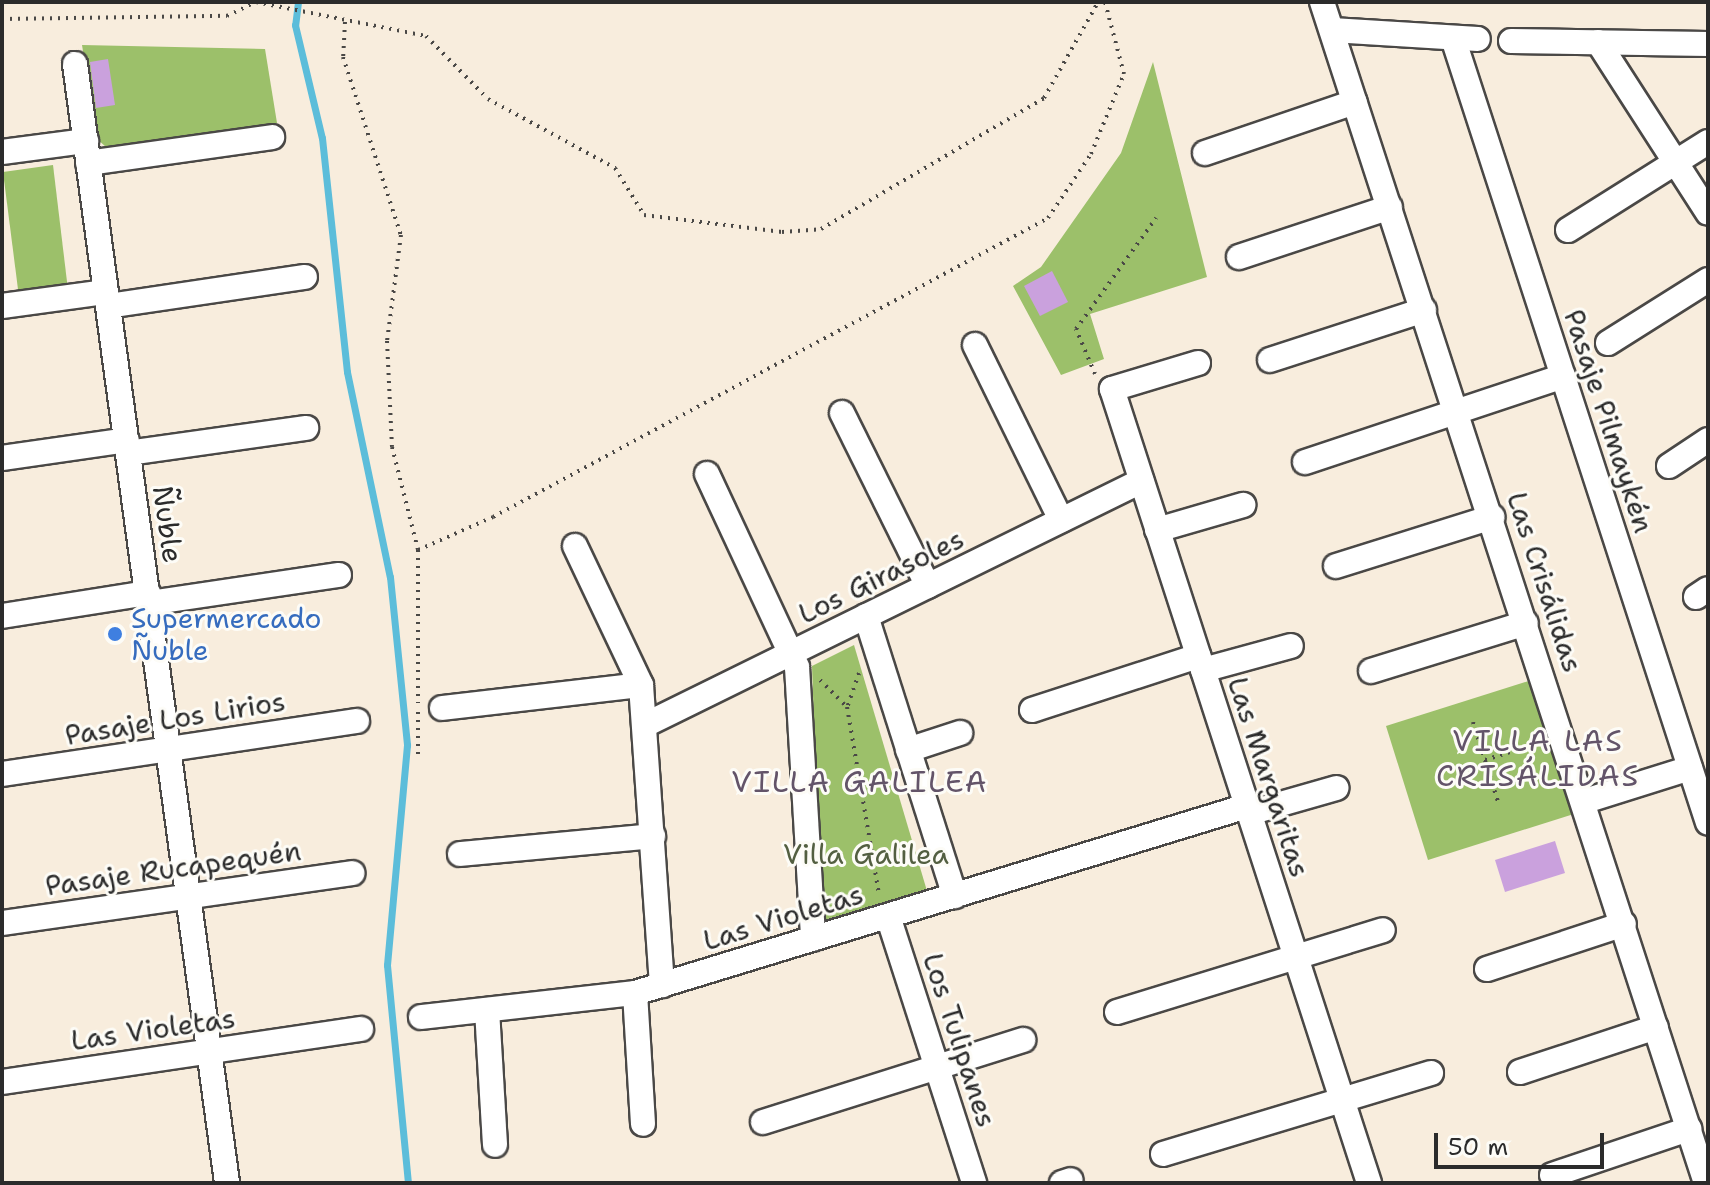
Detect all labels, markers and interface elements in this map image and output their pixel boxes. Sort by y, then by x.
street label: Pasaje Pilmaykén [1557,305,1661,537]
street label: Ñuble [146,483,190,565]
street label: Las Crisálidas [1500,488,1590,676]
street label: Los Girasoles [793,521,969,631]
place label: Supermercado Ñuble [131,601,321,667]
marker: Supermercado Ñuble [106,625,124,643]
street label: Las Margaritas [1221,673,1317,881]
street label: Pasaje Los Lirios [62,684,288,752]
district label: VILLA LAS CRISÁLIDAS [1436,723,1640,794]
district label: VILLA GALILEA [731,764,989,800]
street label: Pasaje Rucapequén [43,833,303,903]
park label: Villa Galilea [783,837,949,871]
street label: Las Violetas [699,877,867,957]
street label: Los Tulipanes [916,949,1004,1131]
street label: Las Violetas [69,1001,237,1057]
scale bar [1438,1117,1608,1167]
text: 50 m [1448,1131,1508,1163]

